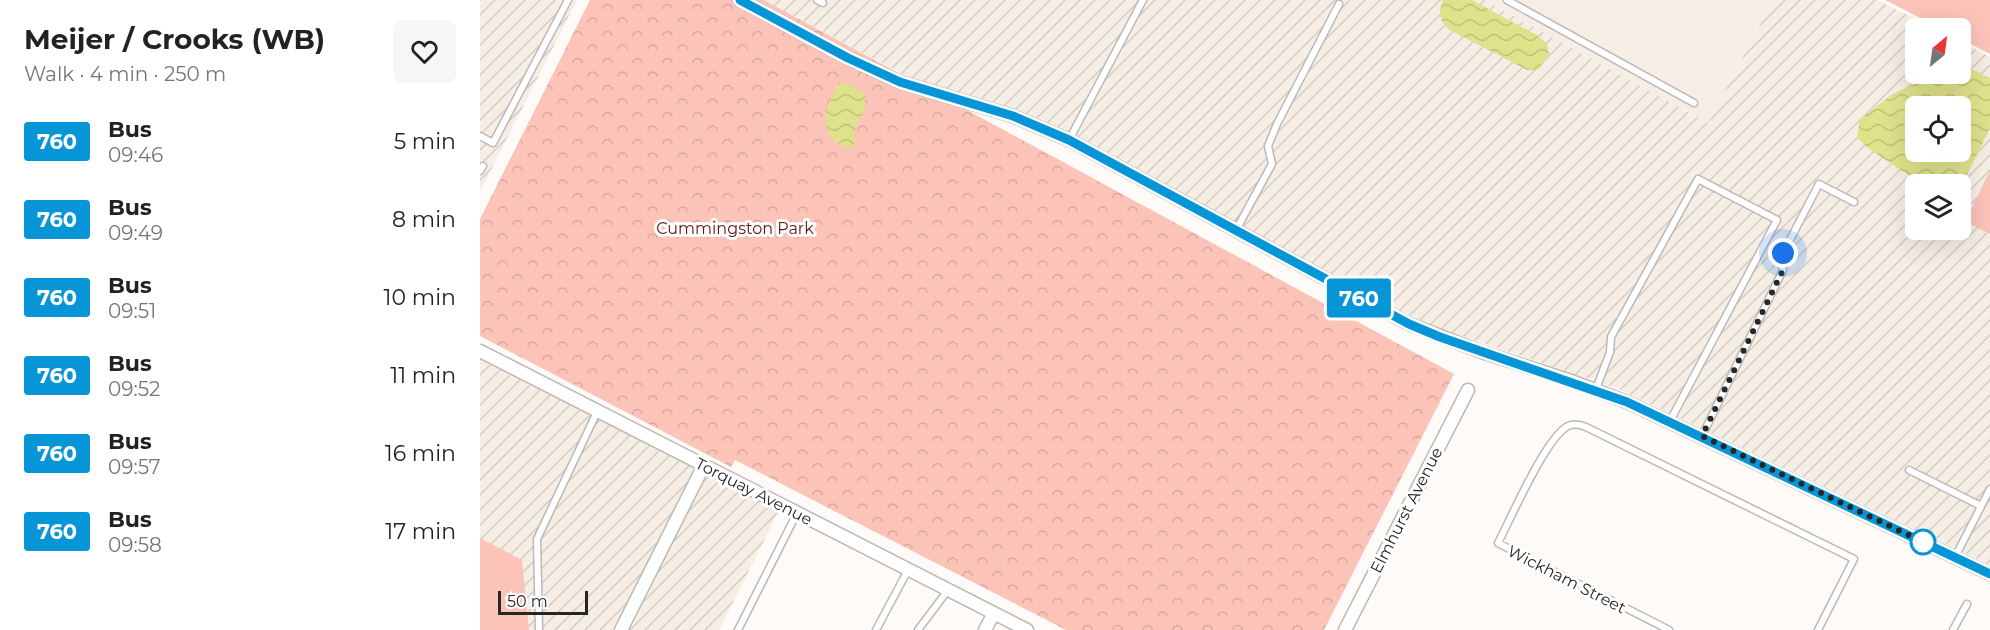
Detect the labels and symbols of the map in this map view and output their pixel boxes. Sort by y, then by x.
north arrow [1905,18,1971,84]
park label: Cummingston Park [656,219,814,238]
your location [1768,238,1798,268]
line badge: 760 [1324,278,1394,318]
street label: Elmhurst Avenue [1366,444,1446,576]
street label: Torquay Avenue [692,454,815,529]
unlabelled marker [1910,529,1936,555]
street label: Wickham Street [1505,541,1629,618]
scale bar [498,588,588,616]

